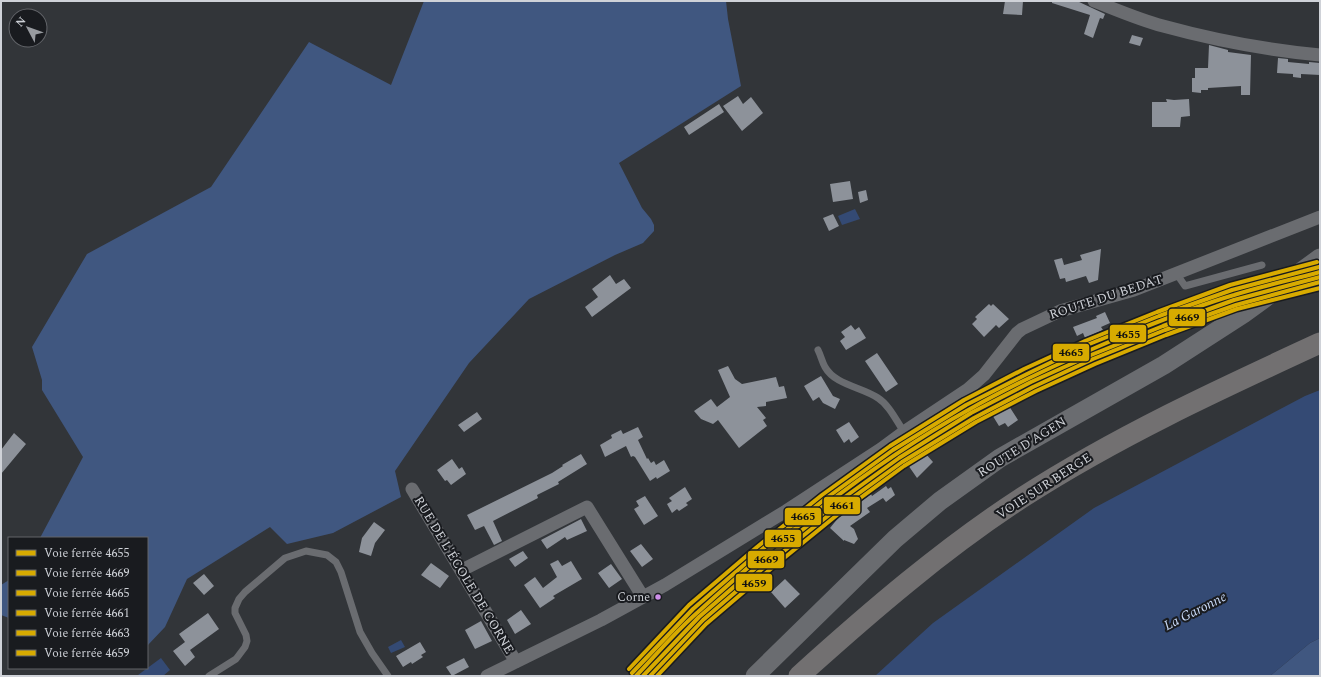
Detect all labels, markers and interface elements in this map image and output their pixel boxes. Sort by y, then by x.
north arrow [8,8,48,48]
text: N [11,13,30,31]
street label: ROUTE DU BEDAT [1047,269,1166,325]
line badge: 4669 [1168,308,1206,327]
text: 4669 [1175,309,1199,326]
line badge: 4655 [1109,324,1147,343]
text: 4655 [1116,326,1140,343]
line badge: 4665 [1052,343,1090,362]
text: 4665 [1059,344,1083,361]
street label: ROUTE D'AGEN [974,412,1070,482]
street label: VOIE SUR BERGE [992,448,1096,524]
street label: RUE DE L'ÉCOLE DE CORNE [409,492,519,658]
line badge: 4661 [823,496,861,515]
text: 4661 [830,497,854,514]
line badge: 4665 [784,507,822,526]
text: 4665 [791,508,815,525]
line badge: 4655 [764,529,802,548]
text: 4655 [771,530,795,547]
legend [8,537,148,669]
text: Voie ferrée 4655 [44,544,129,563]
line badge: 4669 [747,550,785,569]
text: 4669 [754,551,778,568]
text: Voie ferrée 4669 [44,564,129,583]
line badge: 4659 [735,573,773,592]
text: 4659 [742,575,766,592]
text: Voie ferrée 4665 [44,584,129,603]
water label: La Garonne [1160,586,1230,636]
place label: Corne [617,588,650,607]
marker: Corne [653,592,663,602]
text: Voie ferrée 4661 [44,604,129,623]
text: Voie ferrée 4663 [44,624,129,643]
text: Voie ferrée 4659 [44,644,129,663]

